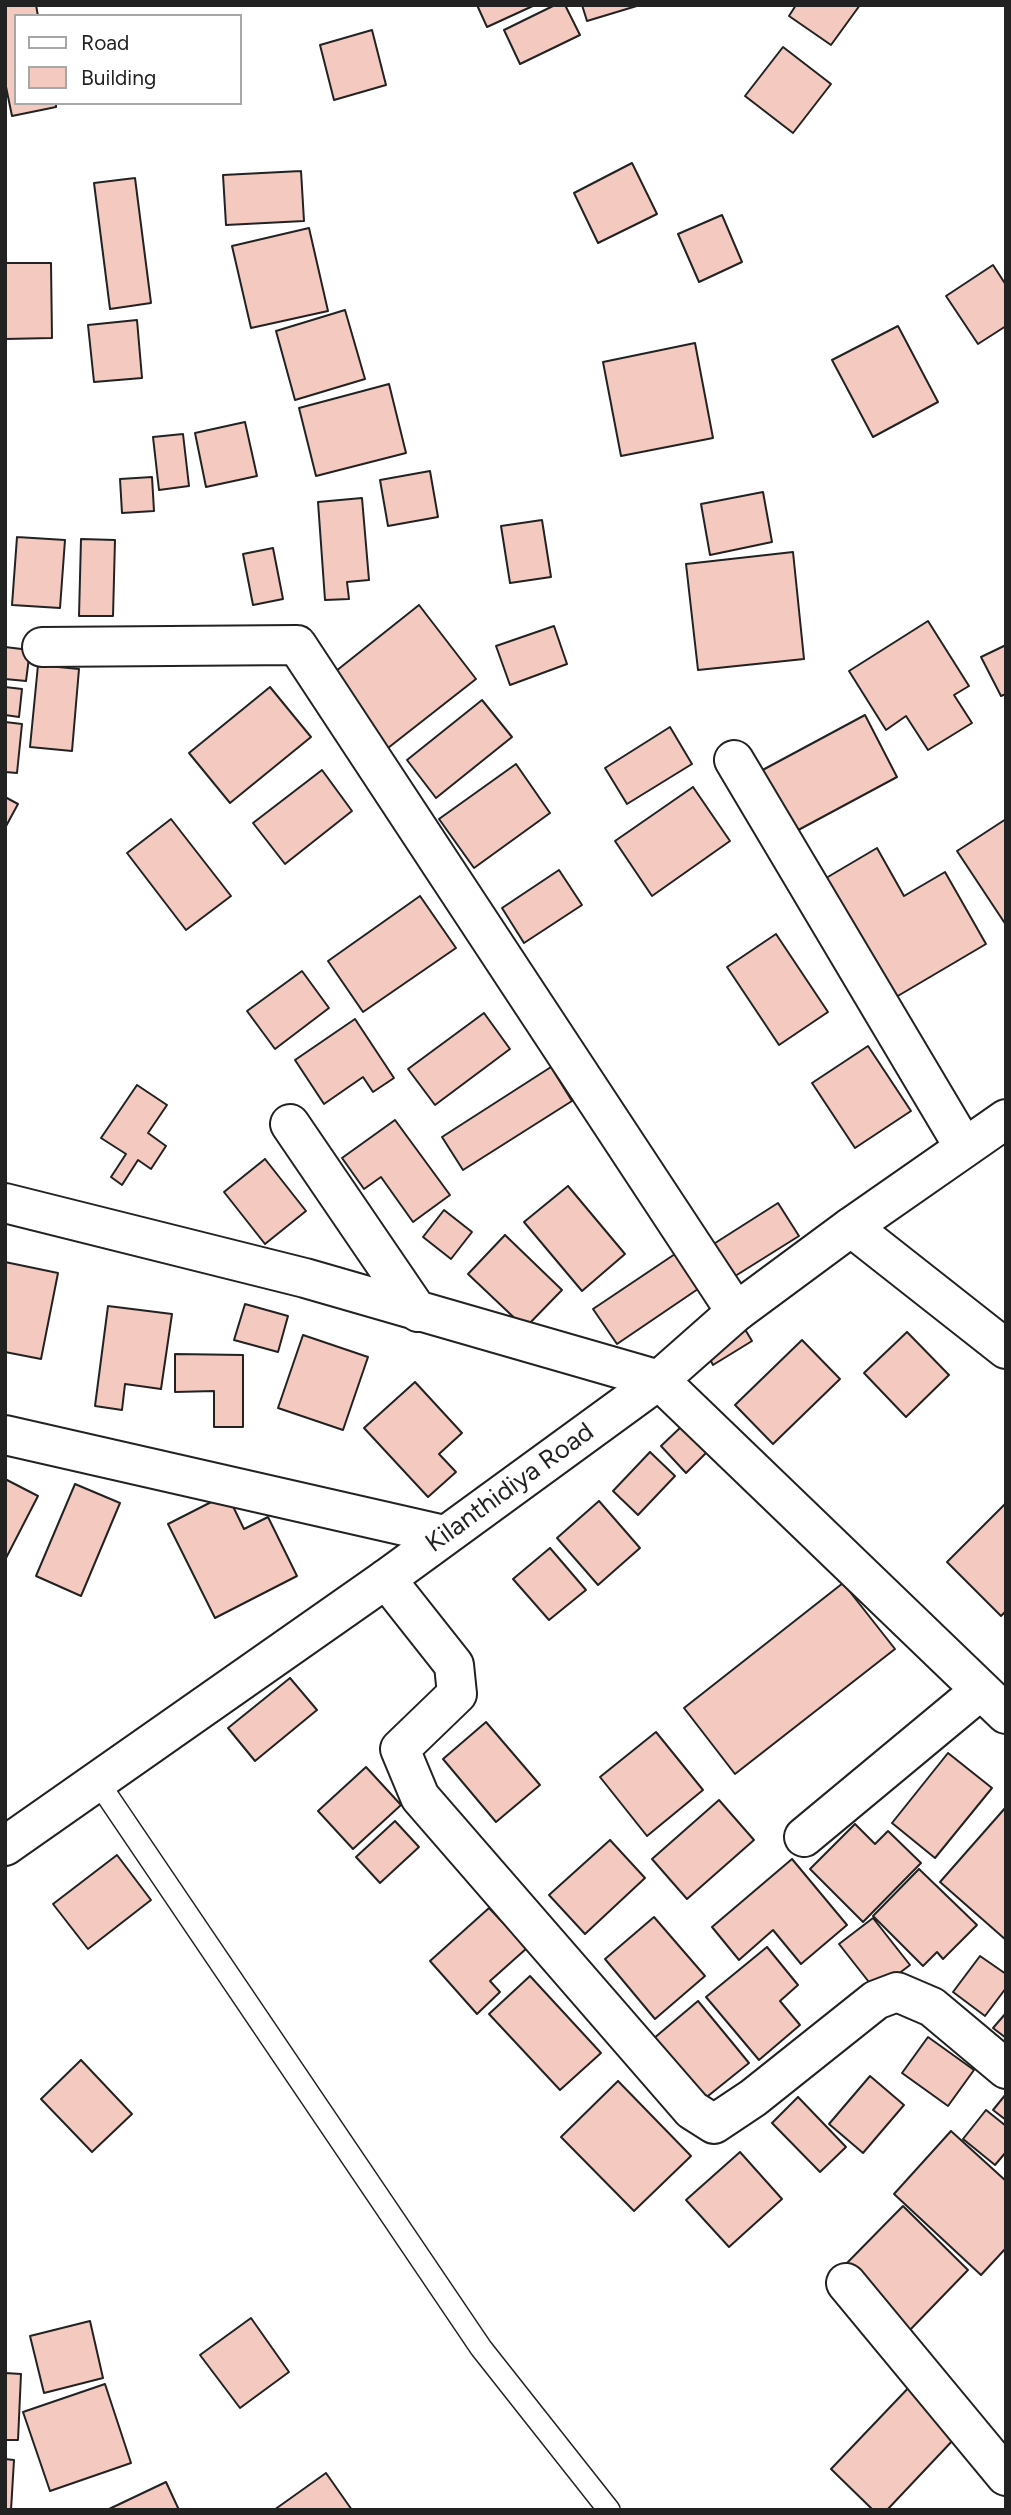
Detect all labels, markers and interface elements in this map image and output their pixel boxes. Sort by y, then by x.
legend [14,14,242,105]
text: Road [81,30,129,55]
text: Building [81,65,156,90]
street label: Kilanthidiya Road [420,1417,600,1559]

